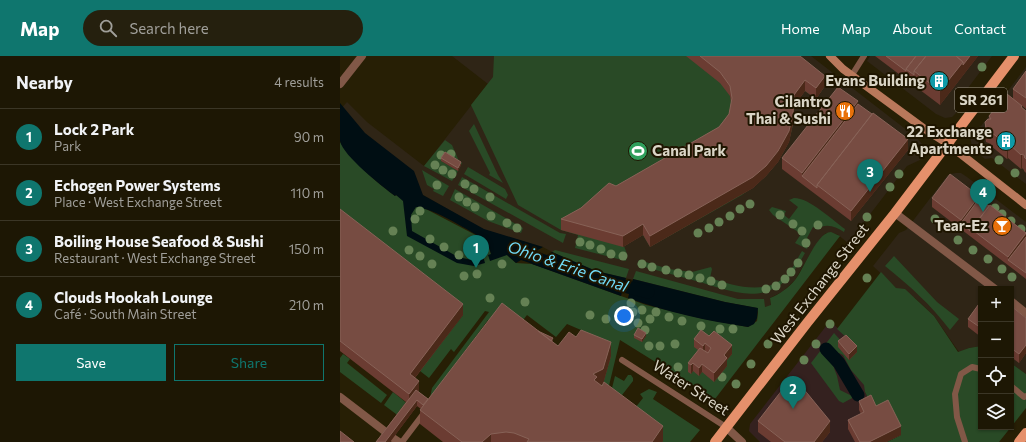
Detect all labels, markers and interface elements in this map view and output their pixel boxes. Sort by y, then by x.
search box [83,10,363,46]
text: Map [20,17,59,40]
icon: search [97,17,119,39]
text: Search here [129,19,209,37]
text: Home [781,20,820,37]
text: Map [842,20,870,37]
text: About [892,20,932,37]
text: Contact [954,20,1006,37]
building icon: Evans Building [928,70,950,92]
place label: Evans Building [825,71,925,89]
text: Nearby [16,72,73,93]
text: 4 results [274,74,324,90]
road number: SR 261 [955,88,1007,112]
place label: Cilantro Thai & Sushi [746,92,831,127]
restaurant icon: Cilantro Thai & Sushi [834,100,856,122]
text: Lock 2 Park [54,120,134,138]
place label: 22 Exchange Apartments [906,122,992,157]
text: 1 [26,129,32,145]
text: 90 m [294,129,324,145]
building icon: 22 Exchange Apartments [995,130,1017,152]
text: Park [54,138,81,154]
sports icon: Canal Park [627,140,649,162]
place label: Canal Park [652,141,727,159]
pin: 3 [857,159,883,192]
text: Echogen Power Systems [54,176,220,194]
pin: 4 [970,179,996,212]
text: 2 [25,185,33,201]
text: 110 m [291,185,324,201]
text: Place · West Exchange Street [54,194,222,210]
bar icon: Tear-Ez [991,215,1013,237]
place label: Tear-Ez [934,216,988,234]
street label: West Exchange Street [767,219,872,347]
text: Boiling House Seafood & Sushi [54,232,264,250]
pin: 1 [463,235,489,268]
water label: Ohio & Erie Canal [505,236,632,295]
text: 3 [25,241,33,257]
text: 150 m [289,241,324,257]
text: Restaurant · West Exchange Street [54,250,255,266]
map controls [978,286,1014,430]
button: + [978,286,1014,322]
text: Clouds Hookah Lounge [54,288,213,306]
text: 4 [25,297,33,313]
text: 210 m [289,297,324,313]
text: Café · South Main Street [54,306,197,322]
your location [614,306,634,326]
button: − [978,322,1014,358]
button: Save [16,344,166,381]
button: Share [174,344,324,381]
street label: Water Street [650,356,733,419]
button: locate [978,358,1014,394]
pin: 2 [780,376,806,409]
button: layers [978,394,1014,430]

